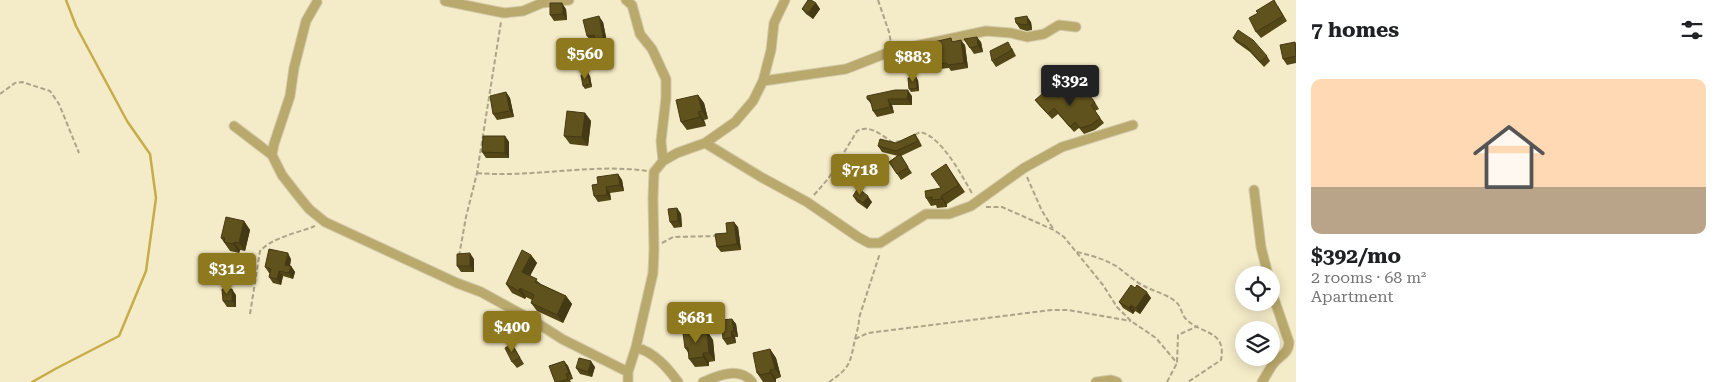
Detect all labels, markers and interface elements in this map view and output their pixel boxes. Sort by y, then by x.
icon: filters [1678,16,1706,44]
text: 7 homes [1311,18,1399,42]
pin: $560 [555,38,615,80]
pin: $883 [883,41,943,83]
text: $560 [567,44,603,63]
text: $883 [895,47,931,66]
pin: $392 [1040,64,1100,107]
text: $392 [1052,71,1088,90]
icon: home [1464,112,1554,202]
pin: $718 [830,154,890,196]
text: $718 [842,160,878,179]
text: $392/mo [1311,244,1401,268]
pin: $312 [197,252,257,295]
text: $312 [209,259,245,278]
map controls [1235,266,1280,366]
button: locate [1235,266,1280,311]
text: 2 rooms · 68 m² [1311,268,1426,287]
text: Apartment [1311,287,1394,306]
pin: $681 [666,302,726,344]
text: $681 [678,308,714,327]
pin: $400 [482,310,542,353]
text: $400 [494,317,530,336]
button: layers [1235,321,1280,366]

